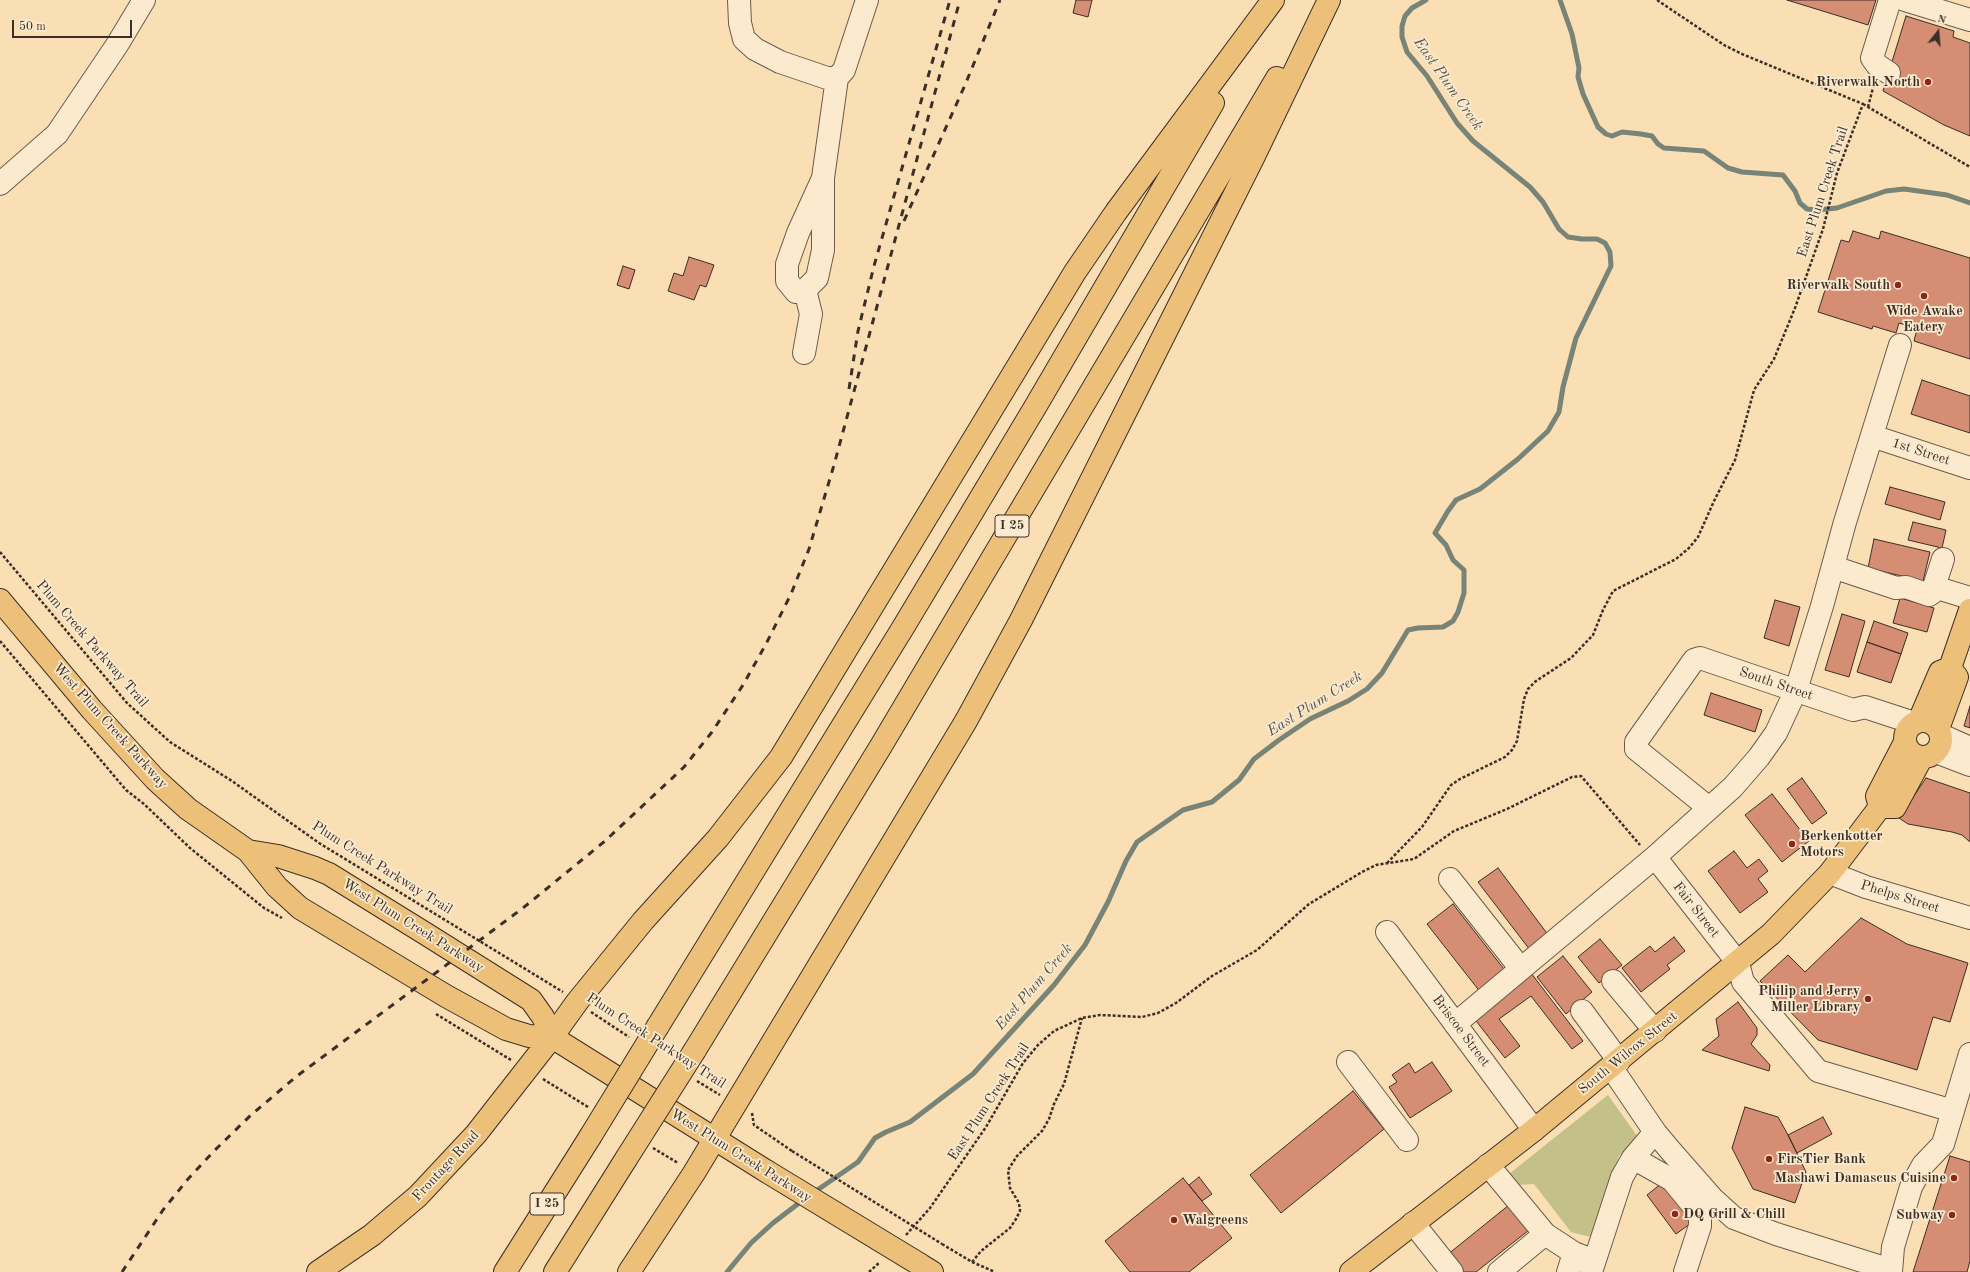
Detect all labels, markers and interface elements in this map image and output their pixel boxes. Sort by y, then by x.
scale bar [14,12,134,38]
north arrow [1918,12,1958,52]
text: N [1936,14,1947,27]
text: 50 m [19,21,46,33]
water label: East Plum Creek [1409,34,1487,134]
place label: Riverwalk North [1816,74,1920,90]
marker: Riverwalk North [1923,77,1933,87]
street label: East Plum Creek Trail [1794,124,1852,260]
place label: Riverwalk South [1786,277,1890,293]
marker: Riverwalk South [1893,280,1903,290]
marker: Wide Awake Eatery [1919,291,1929,301]
place label: Wide Awake Eatery [1885,303,1963,336]
street label: 1st Street [1890,435,1952,469]
road number: I 25 [995,515,1029,537]
street label: Plum Creek Parkway Trail [32,577,152,711]
street label: West Plum Creek Parkway [49,660,171,792]
street label: South Street [1737,664,1815,704]
water label: East Plum Creek [1264,667,1366,741]
street label: Plum Creek Parkway Trail [309,818,455,918]
place label: Berkenkotter Motors [1800,828,1883,860]
marker: Berkenkotter Motors [1787,839,1797,849]
street label: West Plum Creek Parkway [339,876,487,976]
street label: Phelps Street [1858,877,1942,917]
street label: Fair Street [1669,879,1723,941]
water label: East Plum Creek [991,940,1077,1034]
place label: Philip and Jerry Miller Library [1758,983,1860,1016]
street label: Plum Creek Parkway Trail [583,990,729,1092]
street label: Briscoe Street [1428,992,1494,1070]
marker: Philip and Jerry Miller Library [1863,994,1873,1004]
street label: South Wilcox Street [1575,1008,1681,1098]
street label: East Plum Creek Trail [945,1040,1033,1164]
street label: West Plum Creek Parkway [667,1106,815,1206]
street label: Frontage Road [409,1127,483,1205]
place label: FirsTier Bank [1777,1151,1866,1167]
marker: FirsTier Bank [1764,1154,1774,1164]
place label: Mashawi Damascus Cuisine [1775,1170,1946,1186]
marker: Mashawi Damascus Cuisine [1949,1173,1959,1183]
road number: I 25 [530,1193,564,1215]
place label: DQ Grill & Chill [1683,1206,1786,1222]
place label: Subway [1896,1207,1944,1223]
marker: DQ Grill & Chill [1670,1209,1680,1219]
marker: Subway [1947,1210,1957,1220]
place label: Walgreens [1182,1212,1248,1228]
marker: Walgreens [1169,1215,1179,1225]

